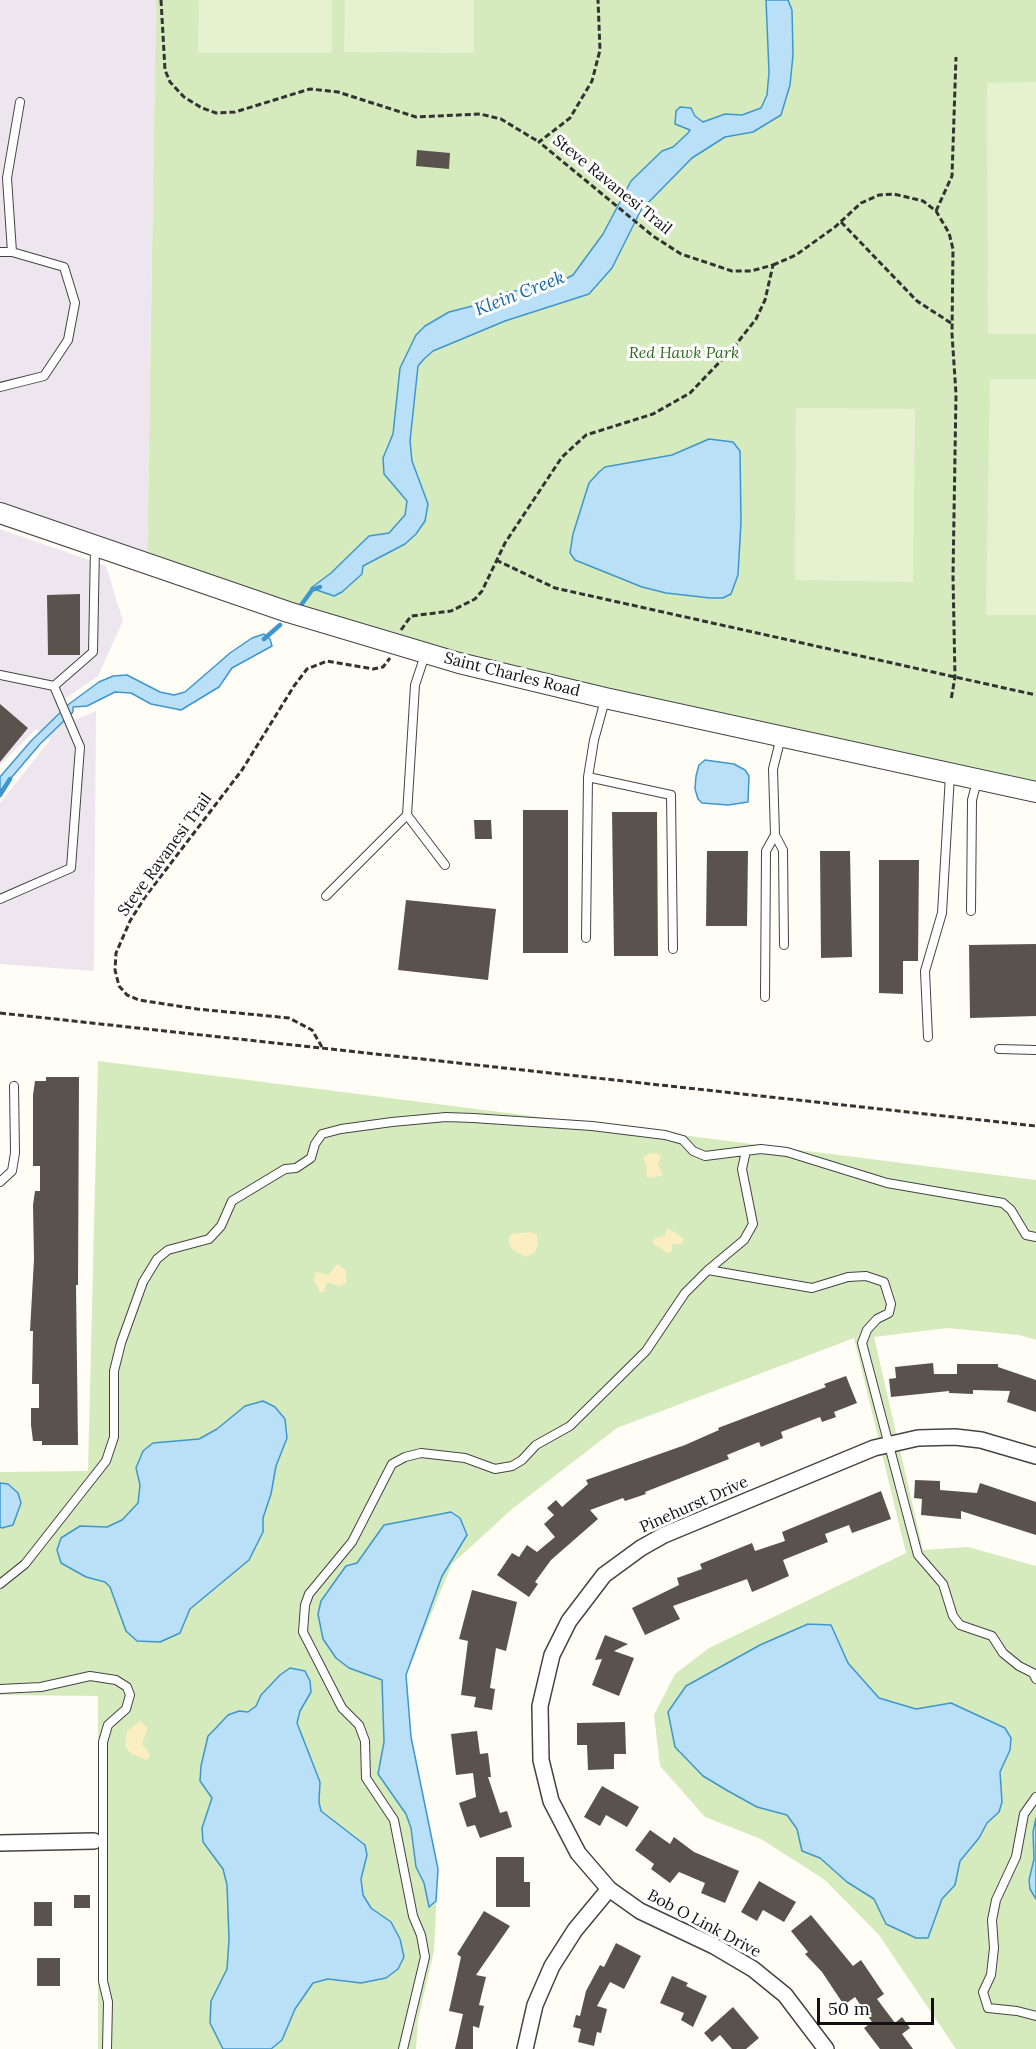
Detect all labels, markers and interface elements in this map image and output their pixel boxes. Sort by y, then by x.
street label: Steve Ravanesi Trail [549,131,675,239]
water label: Klein Creek [472,267,568,321]
park label: Red Hawk Park [629,343,739,363]
street label: Saint Charles Road [442,649,582,701]
street label: Steve Ravanesi Trail [114,790,216,920]
street label: Pinehurst Drive [637,1473,751,1537]
street label: Bob O Link Drive [644,1886,764,1962]
scale bar [820,1986,937,2024]
text: 50 m [828,1997,870,2020]

